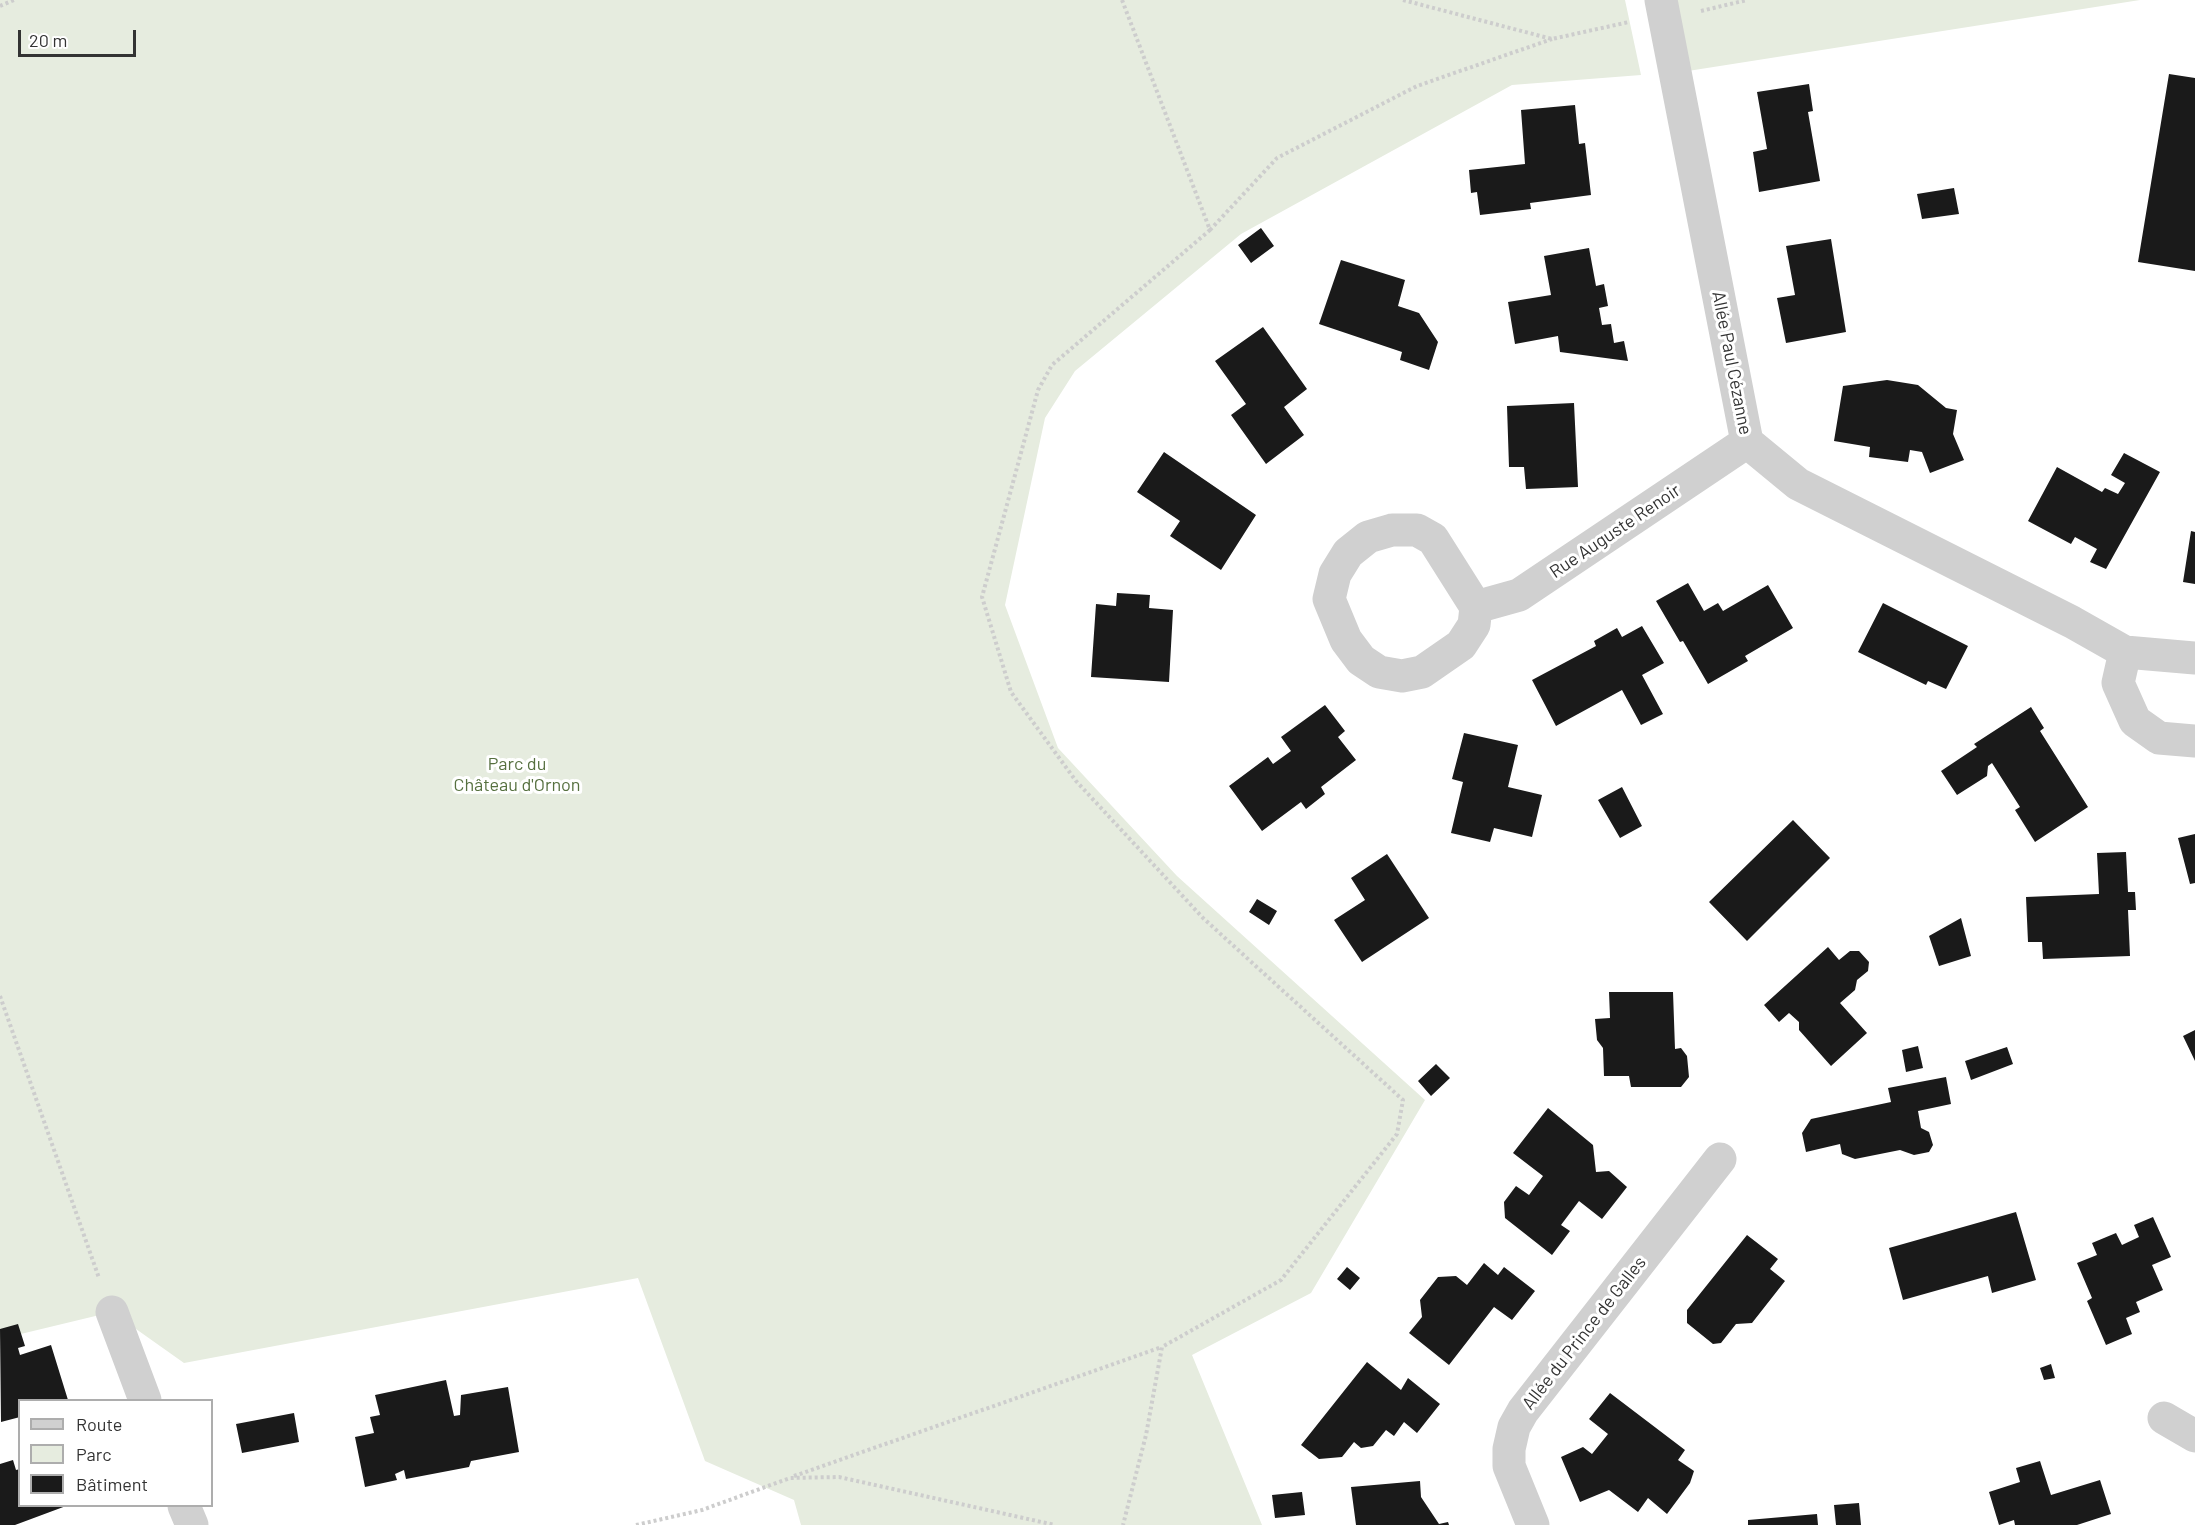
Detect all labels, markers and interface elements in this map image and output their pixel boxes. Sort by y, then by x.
scale bar [21,18,140,56]
text: 20 m [29,29,67,51]
street label: Allée Paul Cézanne [1707,289,1757,437]
street label: Rue Auguste Renoir [1546,479,1684,583]
park label: Parc du Château d'Ornon [453,753,581,795]
street label: Allée du Prince de Galles [1517,1252,1651,1414]
legend [18,1399,213,1507]
text: Route [76,1413,122,1435]
text: Parc [76,1443,112,1465]
text: Bâtiment [76,1473,148,1495]

